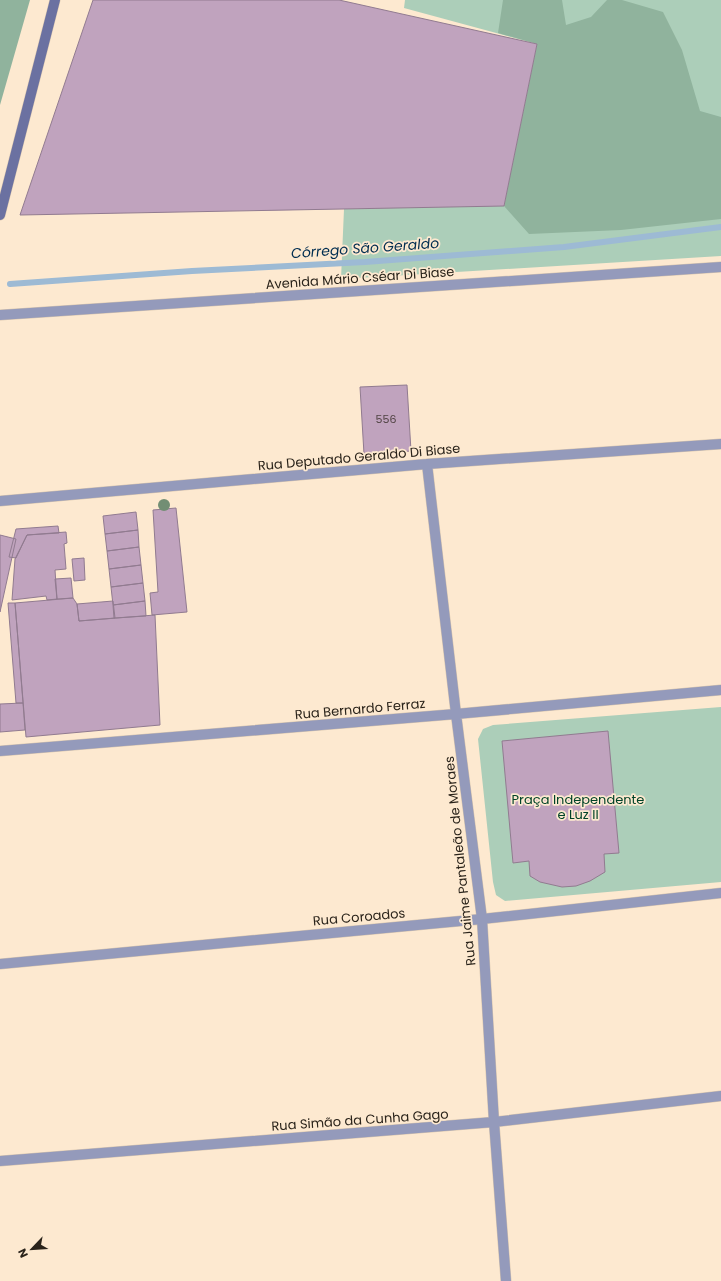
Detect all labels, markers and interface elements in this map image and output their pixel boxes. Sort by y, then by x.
water label: Córrego São Geraldo [290,233,440,263]
street label: Avenida Mário Cséar Di Biase [265,262,455,294]
house number: 556 [376,411,396,427]
street label: Rua Deputado Geraldo Di Biase [257,439,461,475]
street label: Rua Bernardo Ferraz [294,694,426,724]
street label: Rua Jaime Pantaleão de Moraes [440,755,480,967]
park label: Praça Independente e Luz II [512,790,644,824]
street label: Rua Coroados [312,903,406,931]
street label: Rua Simão da Cunha Gago [271,1104,449,1136]
north arrow [12,1229,52,1269]
text: N [14,1246,32,1260]

